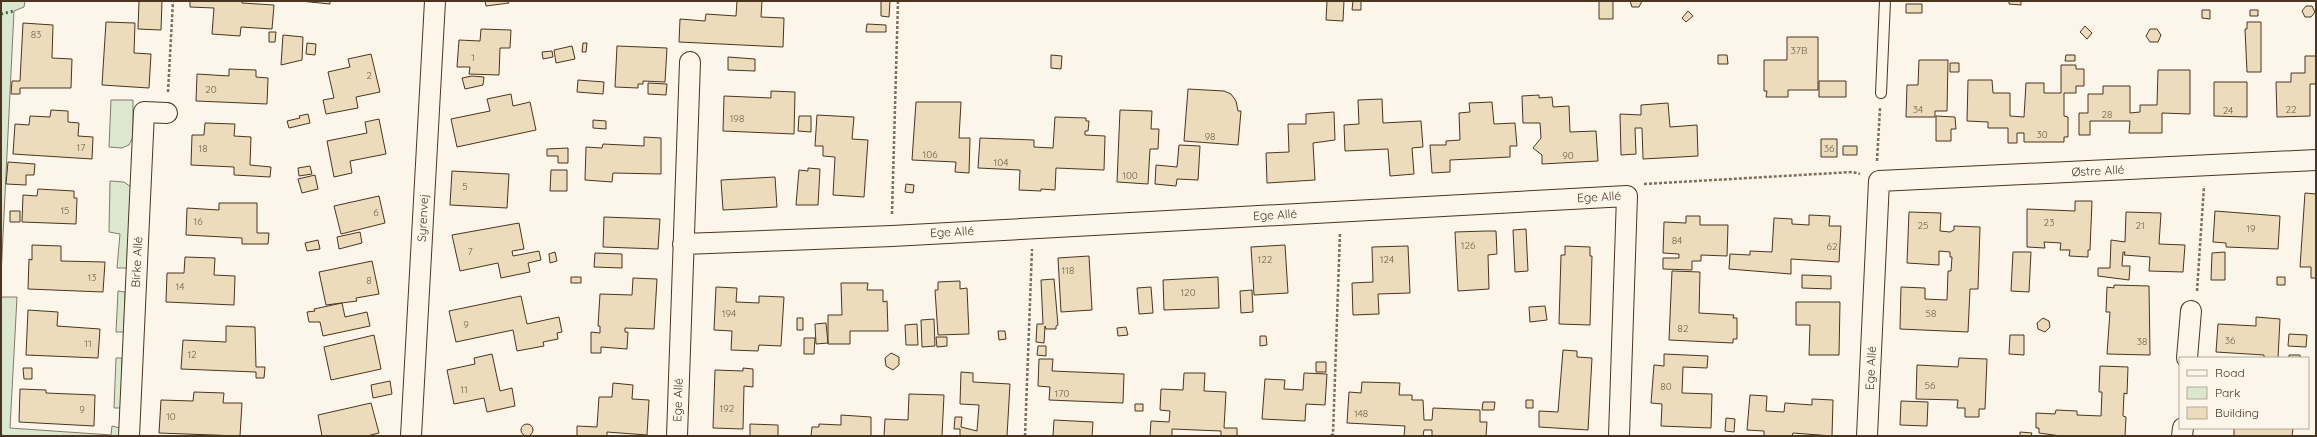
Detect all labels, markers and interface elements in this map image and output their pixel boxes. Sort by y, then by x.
house number: 83 [31,28,41,41]
house number: 37B [1791,44,1808,57]
house number: 1 [471,51,475,64]
house number: 2 [366,69,372,82]
house number: 20 [205,83,217,96]
house number: 34 [1913,103,1923,116]
house number: 22 [2285,103,2297,116]
house number: 24 [2223,104,2233,117]
house number: 28 [2102,108,2112,121]
house number: 198 [730,112,744,125]
house number: 30 [2036,128,2048,141]
house number: 98 [1205,130,1215,143]
house number: 17 [77,141,85,154]
house number: 18 [198,142,208,155]
house number: 36 [1824,142,1835,155]
house number: 106 [922,148,938,161]
house number: 90 [1562,149,1574,162]
house number: 104 [994,156,1008,169]
street label: Østre Allé [2071,162,2125,179]
house number: 100 [1122,169,1138,182]
house number: 5 [462,180,468,193]
street label: Ege Allé [1577,188,1622,205]
street label: Syrenvej [414,194,431,242]
house number: 15 [60,204,70,217]
house number: 6 [373,206,379,219]
street label: Ege Allé [1253,206,1298,223]
house number: 16 [193,215,203,228]
house number: 23 [2044,216,2054,229]
house number: 25 [1918,219,1929,232]
house number: 21 [2135,219,2145,232]
house number: 19 [2246,222,2256,235]
street label: Ege Allé [930,223,975,240]
house number: 84 [1672,234,1682,247]
street label: Birke Allé [128,236,145,288]
house number: 126 [1461,239,1476,252]
house number: 62 [1827,240,1838,253]
house number: 7 [467,245,473,258]
house number: 122 [1258,253,1273,266]
house number: 124 [1380,253,1394,266]
house number: 118 [1062,264,1074,277]
house number: 13 [88,271,96,284]
house number: 8 [366,274,372,287]
house number: 14 [176,280,184,293]
house number: 120 [1180,286,1196,299]
house number: 194 [722,307,736,320]
house number: 58 [1926,307,1936,320]
house number: 9 [463,318,469,331]
house number: 82 [1678,322,1689,335]
house number: 36 [2225,334,2236,347]
house number: 38 [2137,335,2147,348]
house number: 11 [84,337,92,350]
street label: Ege Allé [1862,345,1879,390]
house number: 12 [187,348,197,361]
legend [2179,357,2309,429]
text: Road [2215,365,2245,380]
street label: Ege Allé [669,378,686,422]
house number: 56 [1925,379,1936,392]
house number: 80 [1660,380,1672,393]
house number: 11 [460,383,468,396]
text: Park [2215,385,2240,400]
house number: 170 [1055,387,1069,400]
house number: 192 [720,402,735,415]
house number: 9 [79,403,85,416]
text: Building [2215,405,2259,420]
house number: 148 [1354,407,1368,420]
house number: 10 [166,410,176,423]

